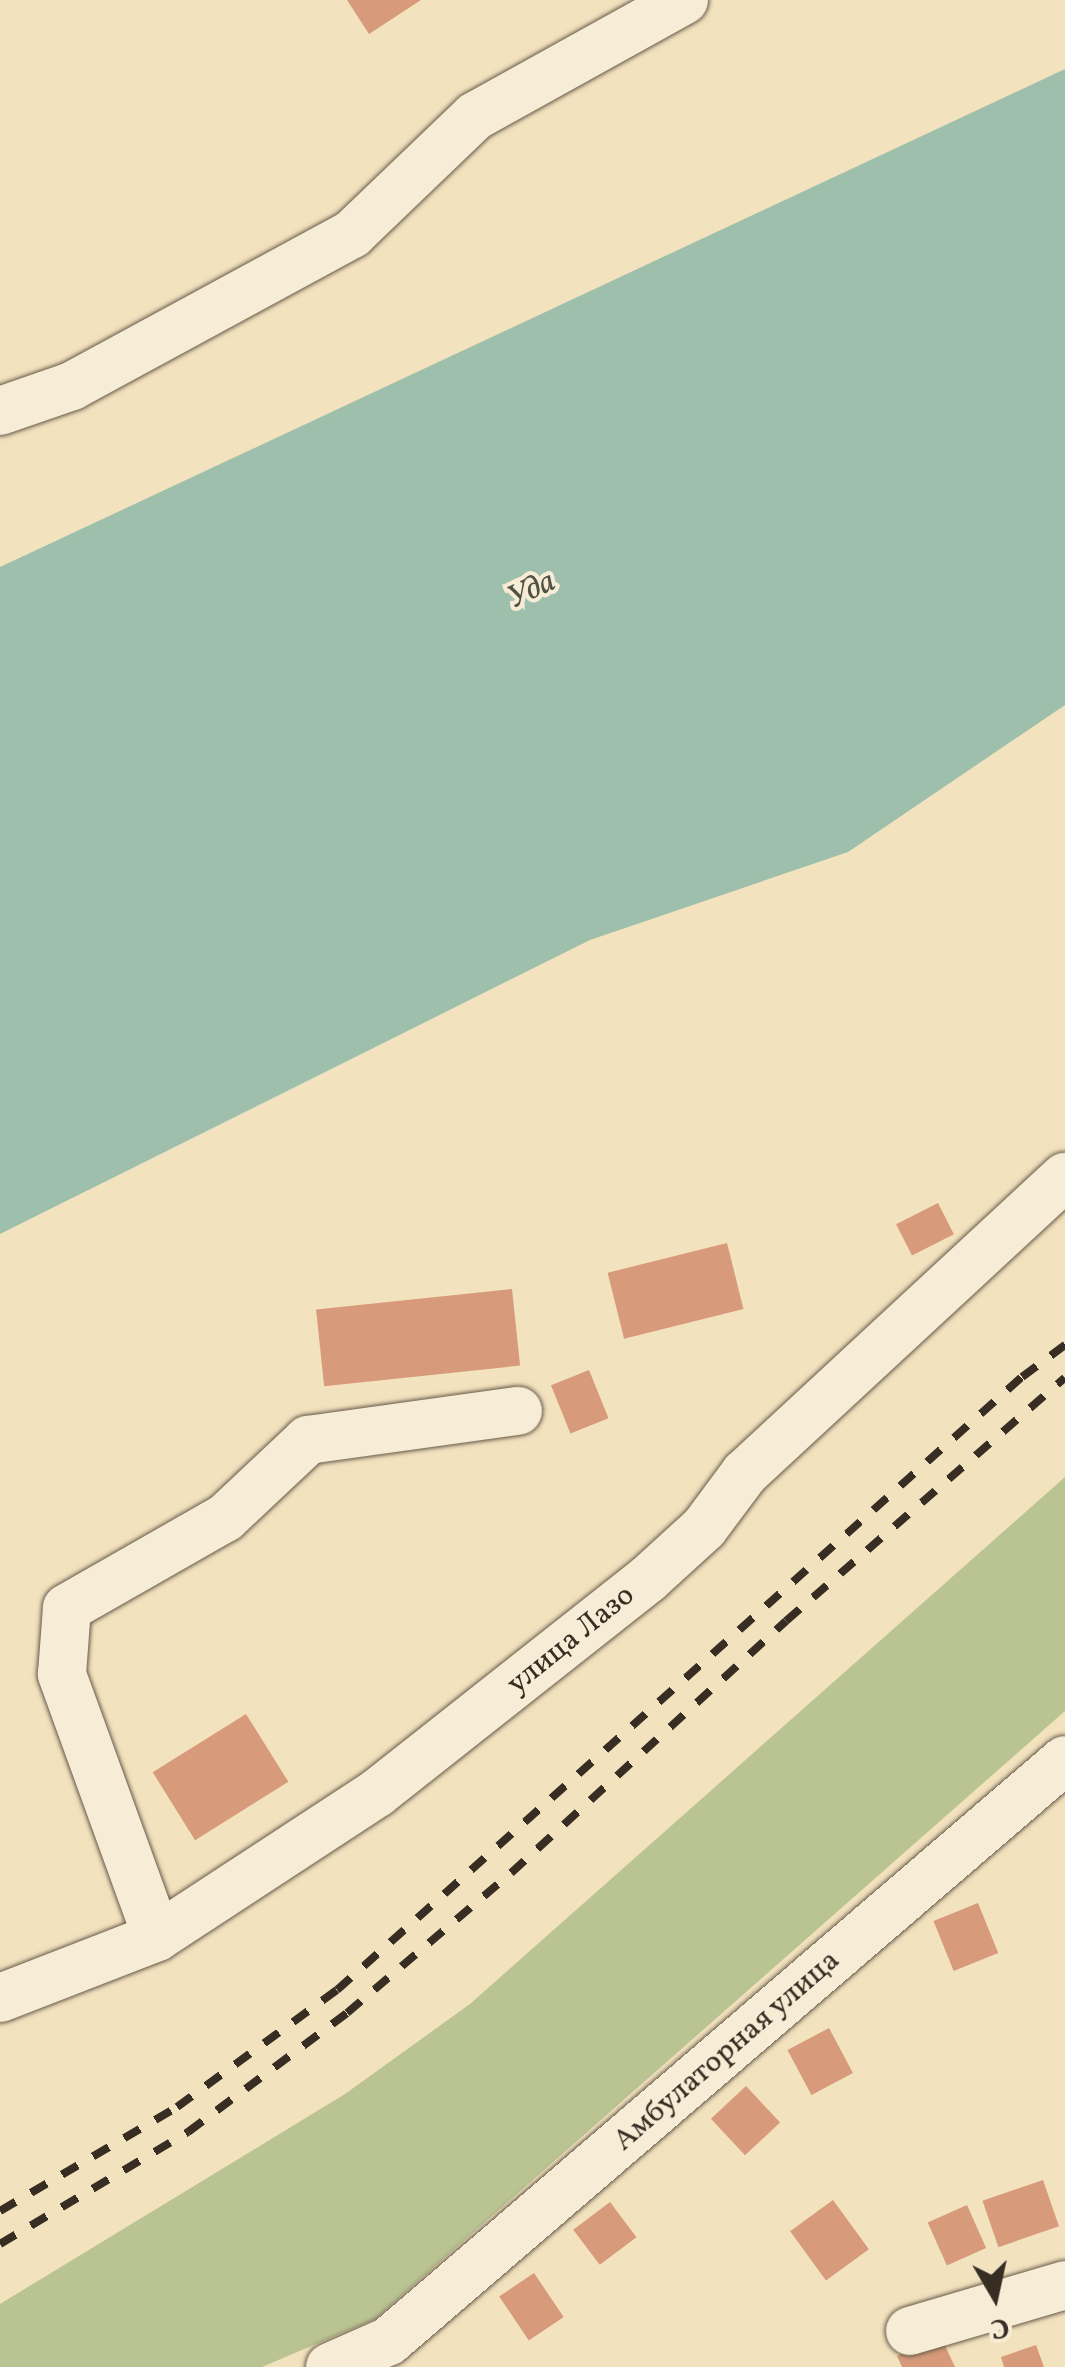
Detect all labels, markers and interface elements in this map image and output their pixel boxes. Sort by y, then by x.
water label: Уда [502,563,562,619]
street label: улица Лазо [500,1578,642,1702]
street label: Амбулаторная улица [606,1943,848,2159]
north arrow [945,2247,1045,2347]
text: С [988,2306,1012,2348]

